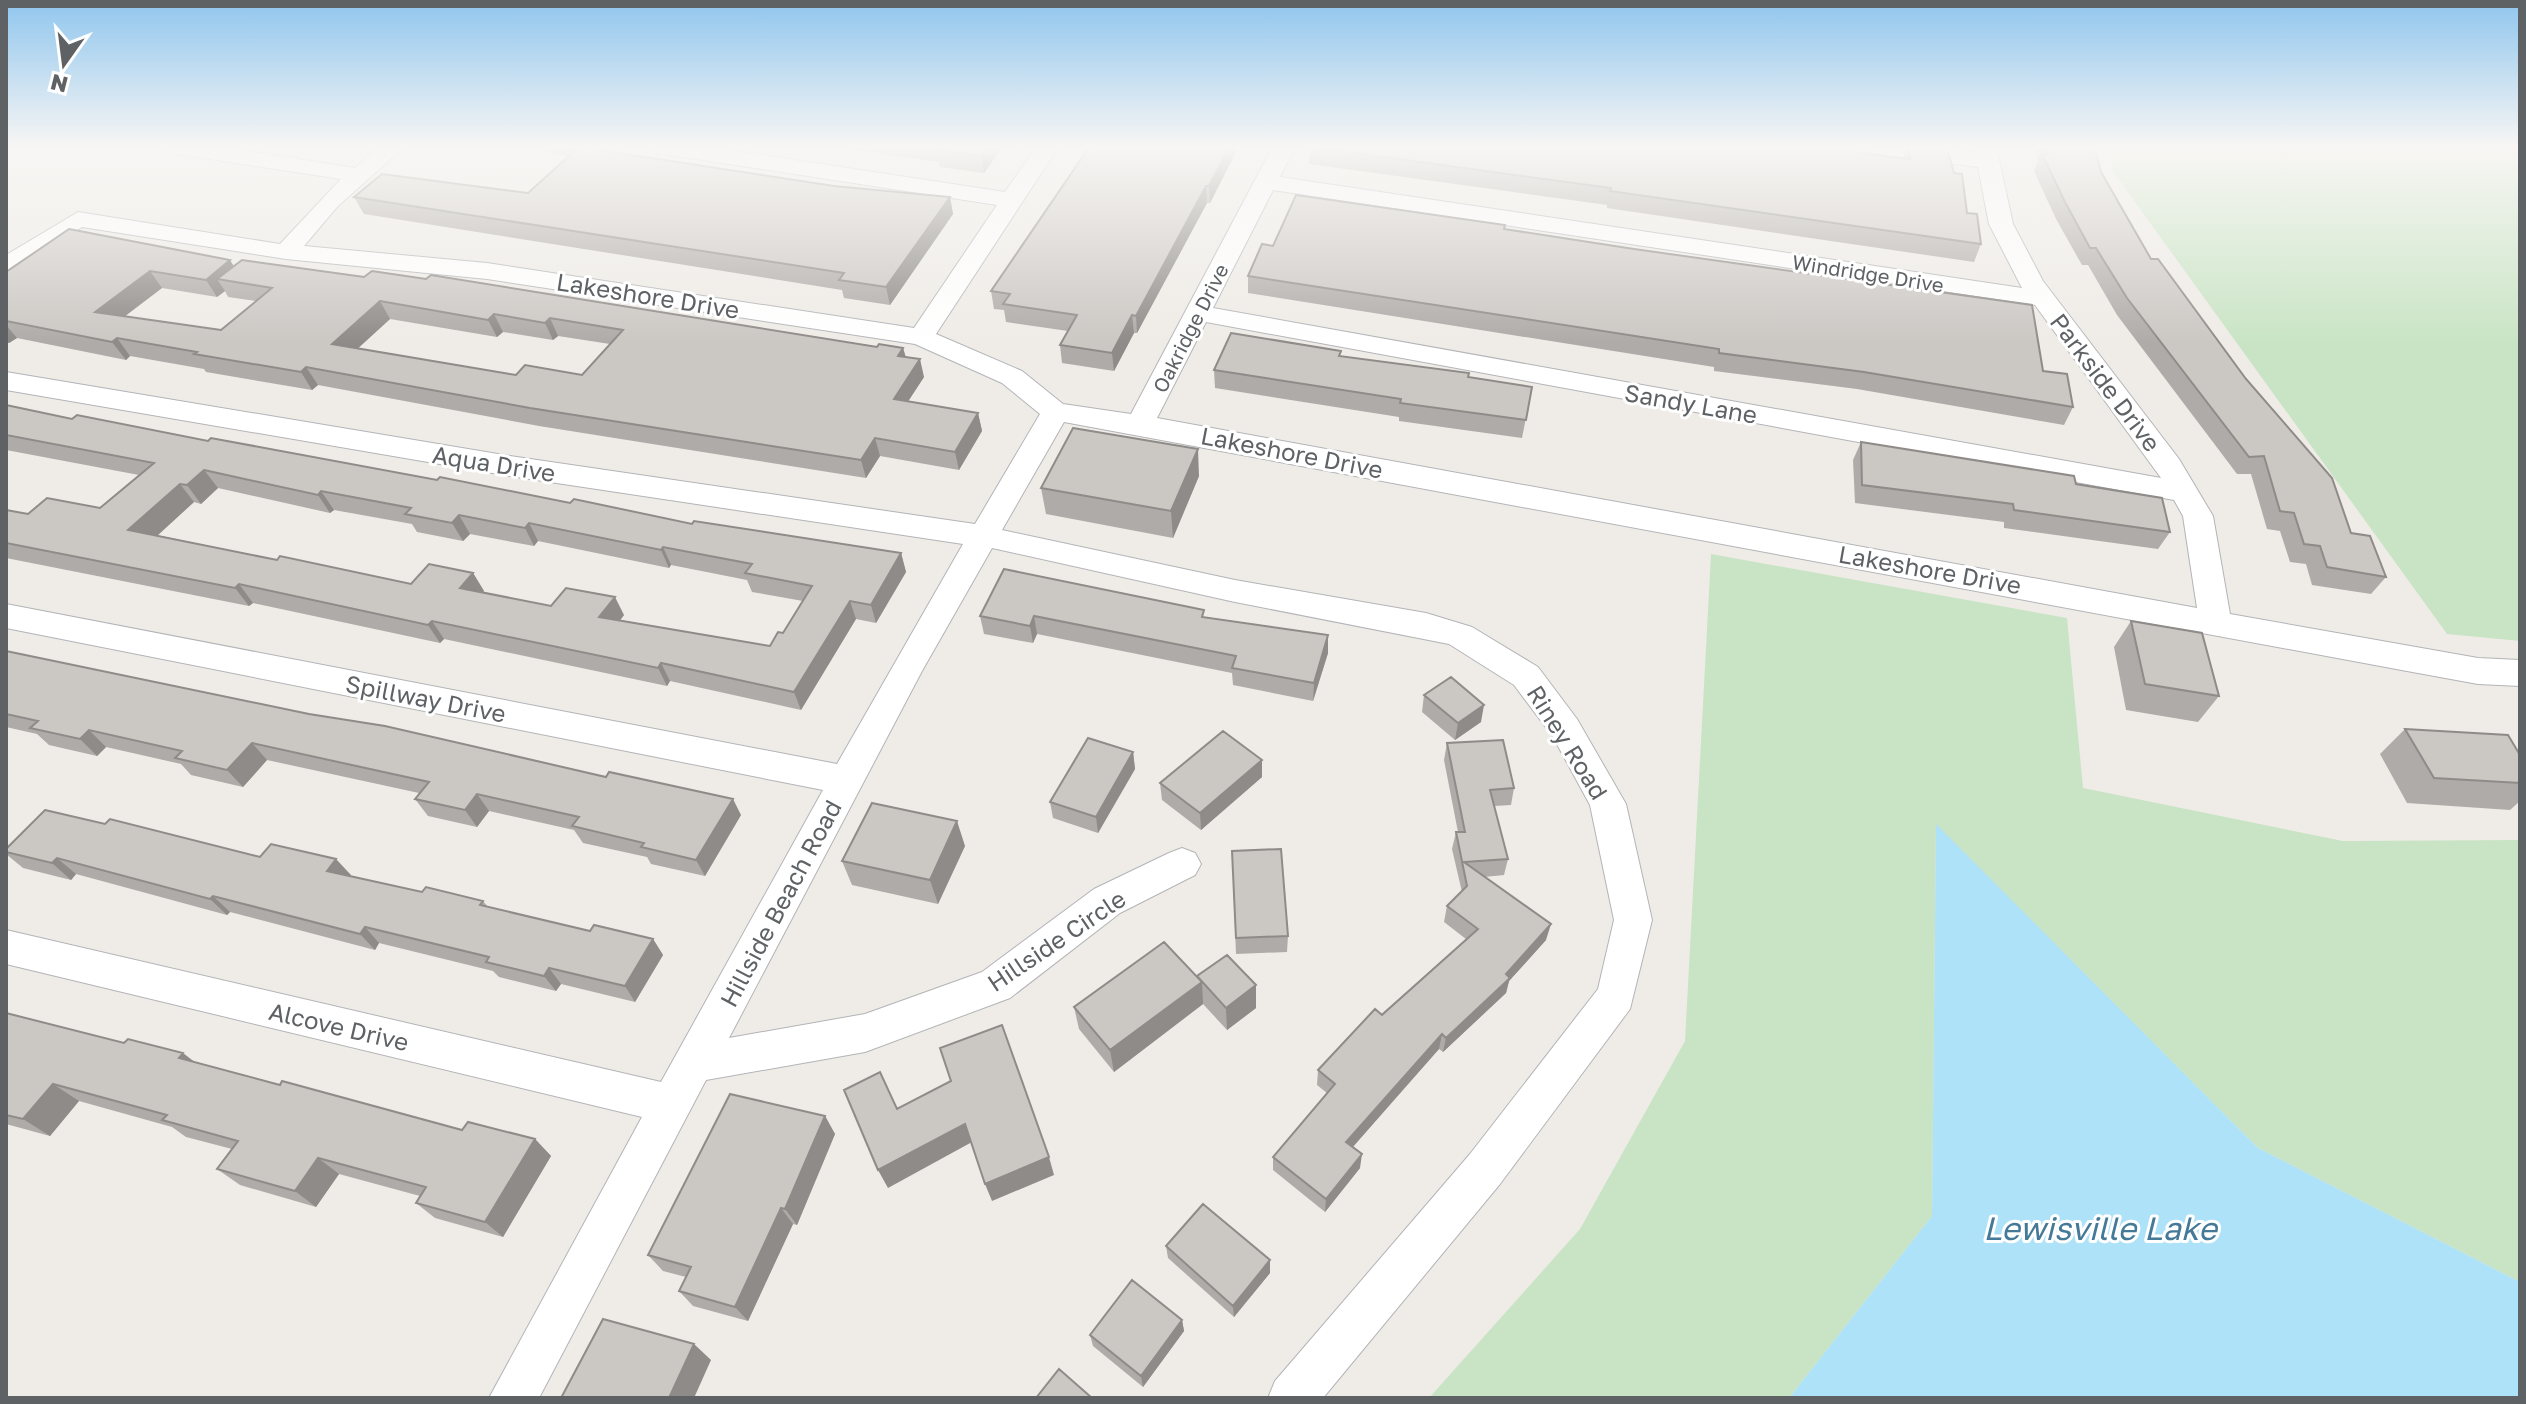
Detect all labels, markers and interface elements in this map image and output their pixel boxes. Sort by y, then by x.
north arrow [24,24,104,104]
text: N [48,69,70,99]
street label: Windridge Drive [1791,249,1945,297]
street label: Oakridge Drive [1147,260,1233,396]
street label: Lakeshore Drive [554,266,742,324]
street label: Parkside Drive [2045,307,2167,457]
street label: Sandy Lane [1622,377,1760,429]
street label: Lakeshore Drive [1198,420,1386,484]
street label: Aqua Drive [430,439,558,487]
street label: Lakeshore Drive [1836,539,2024,599]
street label: Spillway Drive [343,668,509,728]
street label: Riney Road [1521,680,1615,804]
street label: Hillside Beach Road [713,795,847,1011]
street label: Hillside Circle [981,883,1131,997]
street label: Alcove Drive [266,996,412,1056]
water label: Lewisville Lake [1983,1209,2219,1247]

